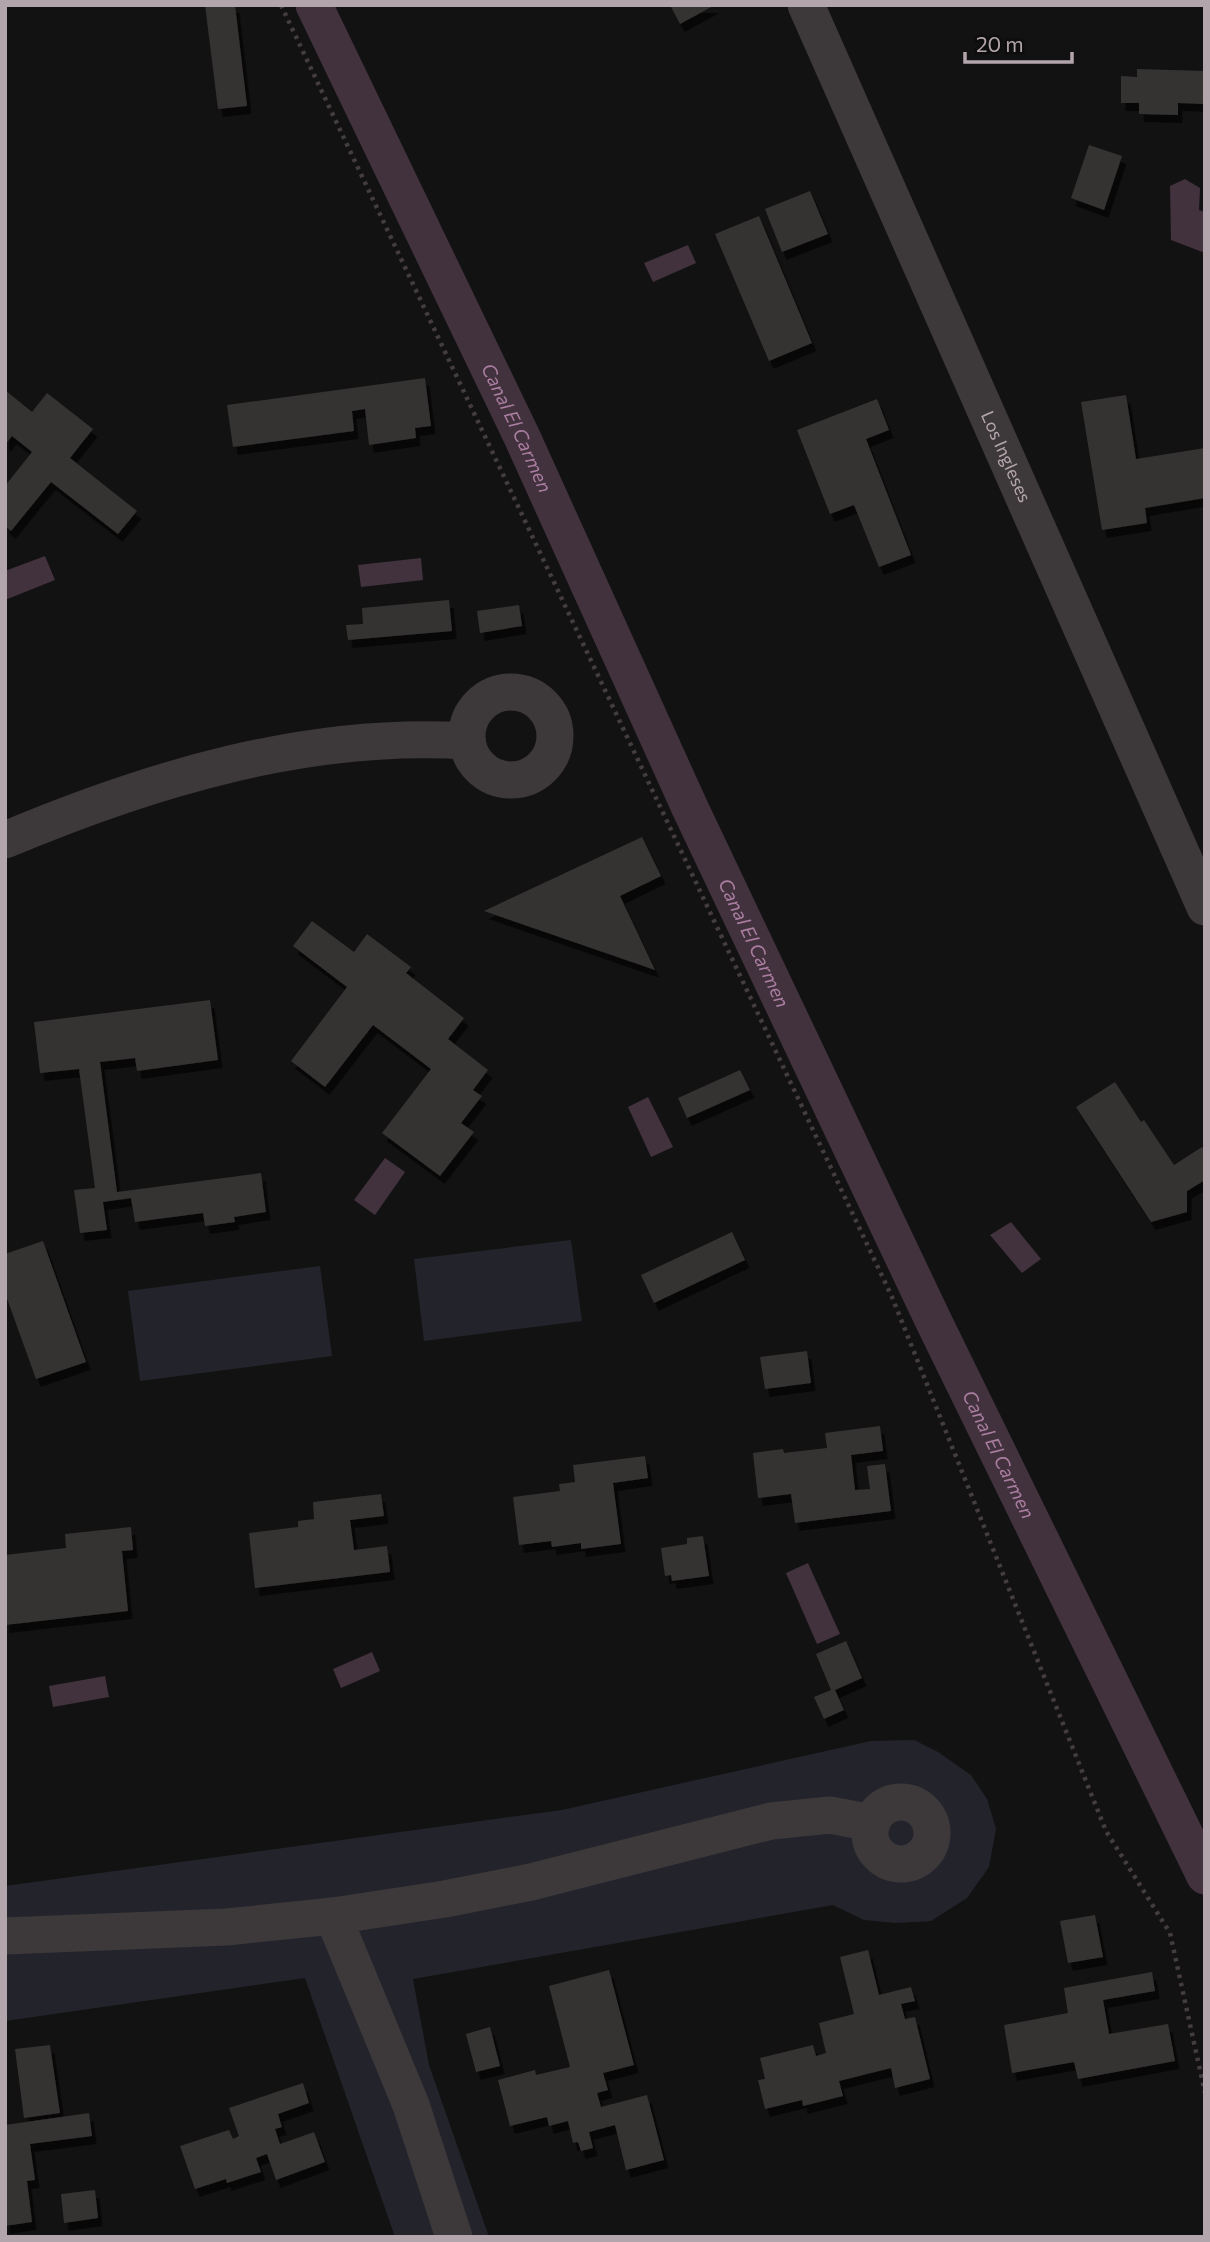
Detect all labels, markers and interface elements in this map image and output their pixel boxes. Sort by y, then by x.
scale bar [965,21,1072,65]
text: 20 m [976,31,1024,56]
water label: Canal El Carmen [477,359,558,496]
street label: Los Ingleses [977,407,1037,505]
water label: Canal El Carmen [714,874,795,1011]
water label: Canal El Carmen [958,1386,1040,1522]

